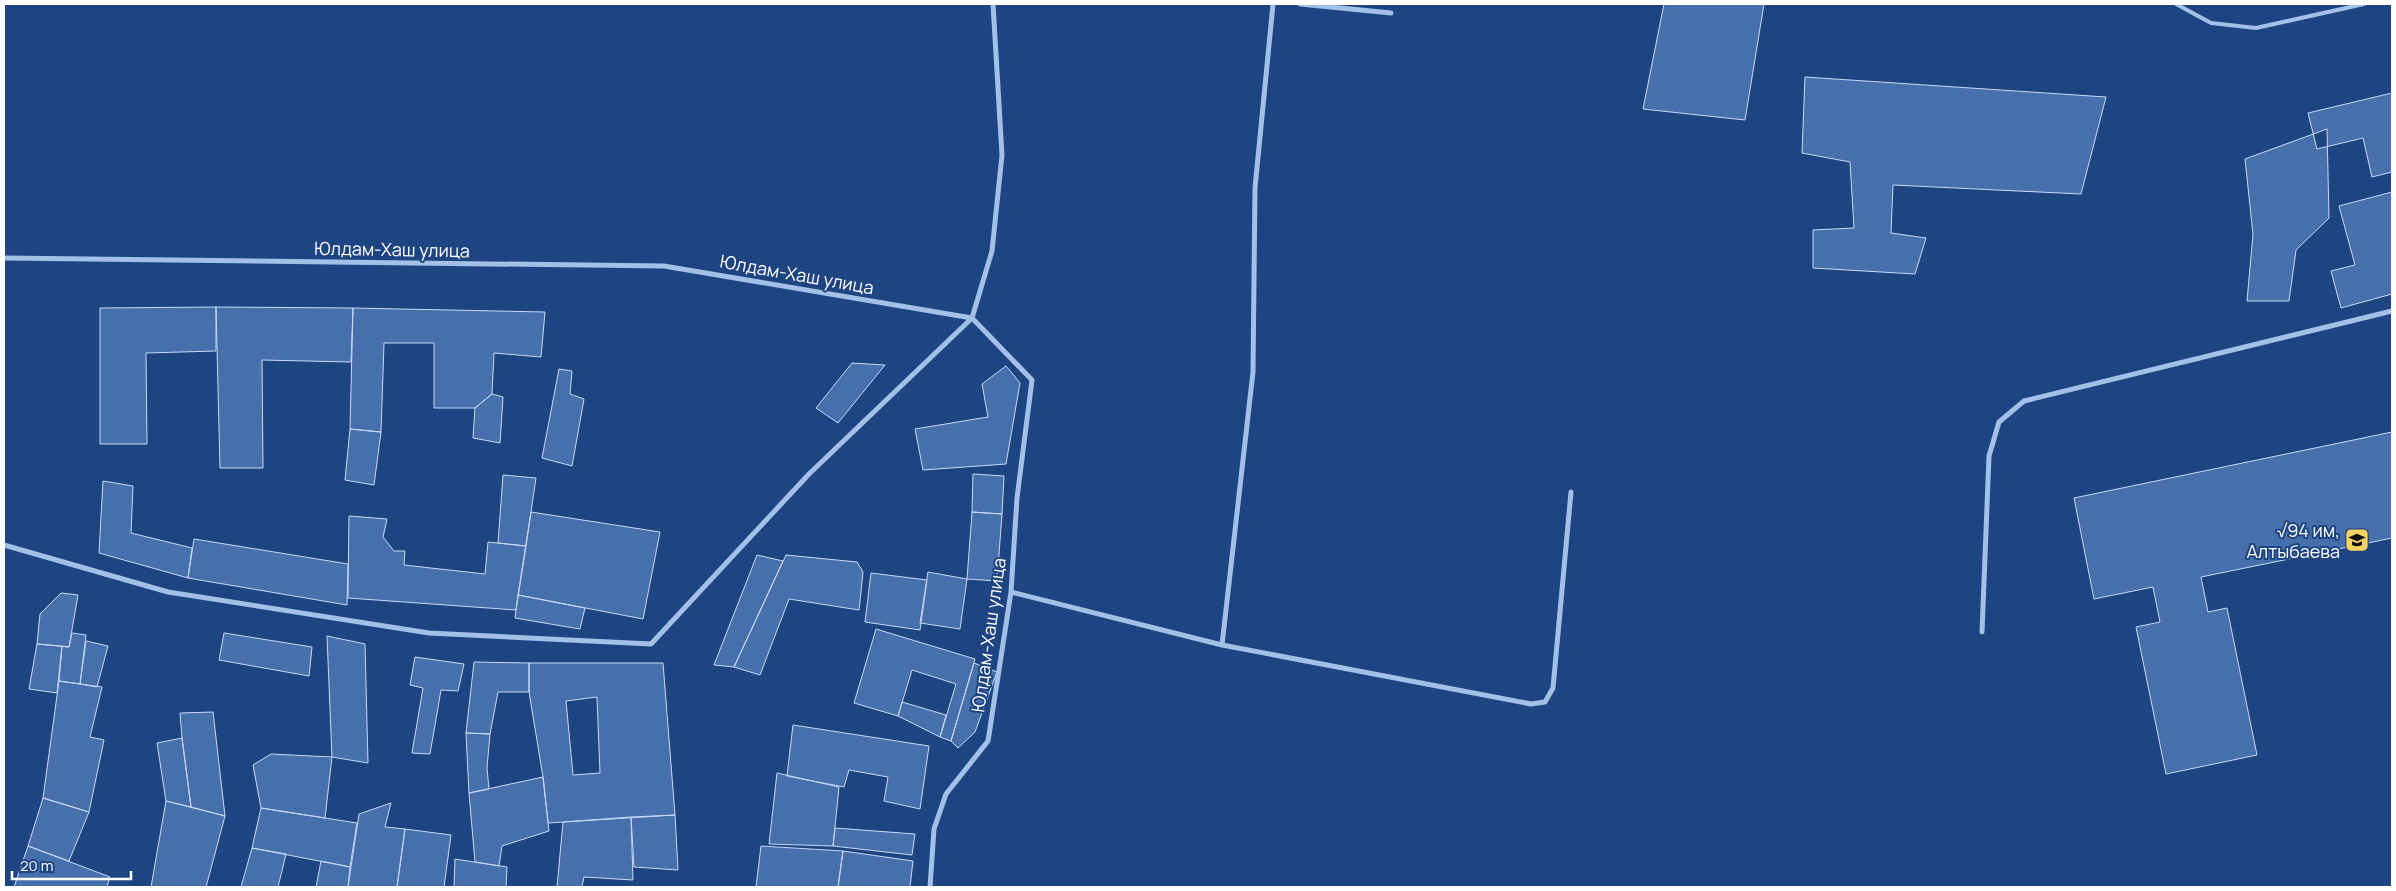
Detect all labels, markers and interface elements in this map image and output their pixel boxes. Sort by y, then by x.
street label: Юлдам-Хаш улица [314,236,470,262]
street label: Юлдам-Хаш улица [718,249,876,299]
place label: √94 им, Алтыбаева [2246,518,2340,563]
school or university icon: √94 им, Алтыбаева [2344,527,2370,553]
street label: Юлдам-Хаш улица [965,556,1011,714]
scale bar [12,848,131,880]
text: 20 m [20,855,53,876]

